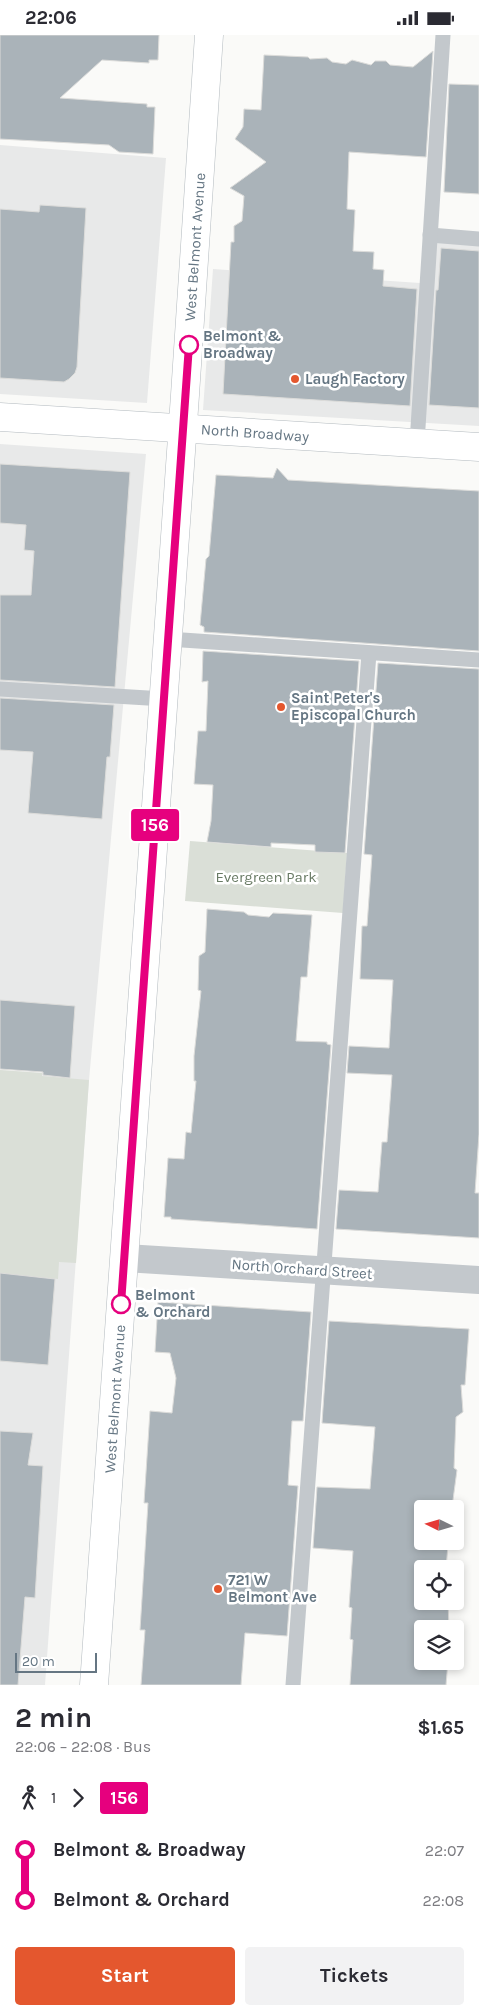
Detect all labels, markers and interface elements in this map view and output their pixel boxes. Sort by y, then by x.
text: 22:06 [25,7,77,29]
street label: West Belmont Avenue [181,172,209,322]
place label: Belmont & Broadway [203,327,282,362]
marker: Belmont & Broadway [179,335,199,355]
place label: Laugh Factory [305,370,405,388]
marker: Laugh Factory [289,373,301,385]
street label: North Broadway [200,420,310,446]
place label: Saint Peter's Episcopal Church [291,689,416,724]
marker: Saint Peter's Episcopal Church [275,701,287,713]
line badge: 156 [126,809,184,841]
text: 156 [141,814,169,836]
park label: Evergreen Park [215,868,317,886]
street label: North Orchard Street [231,1255,373,1283]
place label: Belmont & Orchard [135,1286,211,1321]
marker: Belmont & Orchard [111,1294,131,1314]
street label: West Belmont Avenue [101,1324,129,1474]
north arrow [414,1500,464,1550]
map controls [414,1500,464,1670]
button: locate [414,1560,464,1610]
place label: 721 W Belmont Ave [228,1571,317,1606]
marker: 721 W Belmont Ave [212,1583,224,1595]
button: layers [414,1620,464,1670]
scale bar [15,1650,98,1673]
text: 20 m [22,1653,55,1670]
text: 2 min [15,1701,92,1734]
text: $1.65 [417,1717,464,1739]
text: 22:06 – 22:08 · Bus [15,1737,151,1756]
icon: walk [15,1784,43,1812]
icon: forward [64,1784,92,1812]
text: 156 [110,1787,138,1809]
text: 1 [51,1788,56,1807]
text: Belmont & Broadway [53,1839,246,1861]
text: 22:07 [425,1841,464,1860]
text: Belmont & Orchard [53,1889,230,1911]
text: 22:08 [422,1891,464,1910]
button: Start [15,1947,235,2005]
button: Tickets [245,1947,464,2005]

